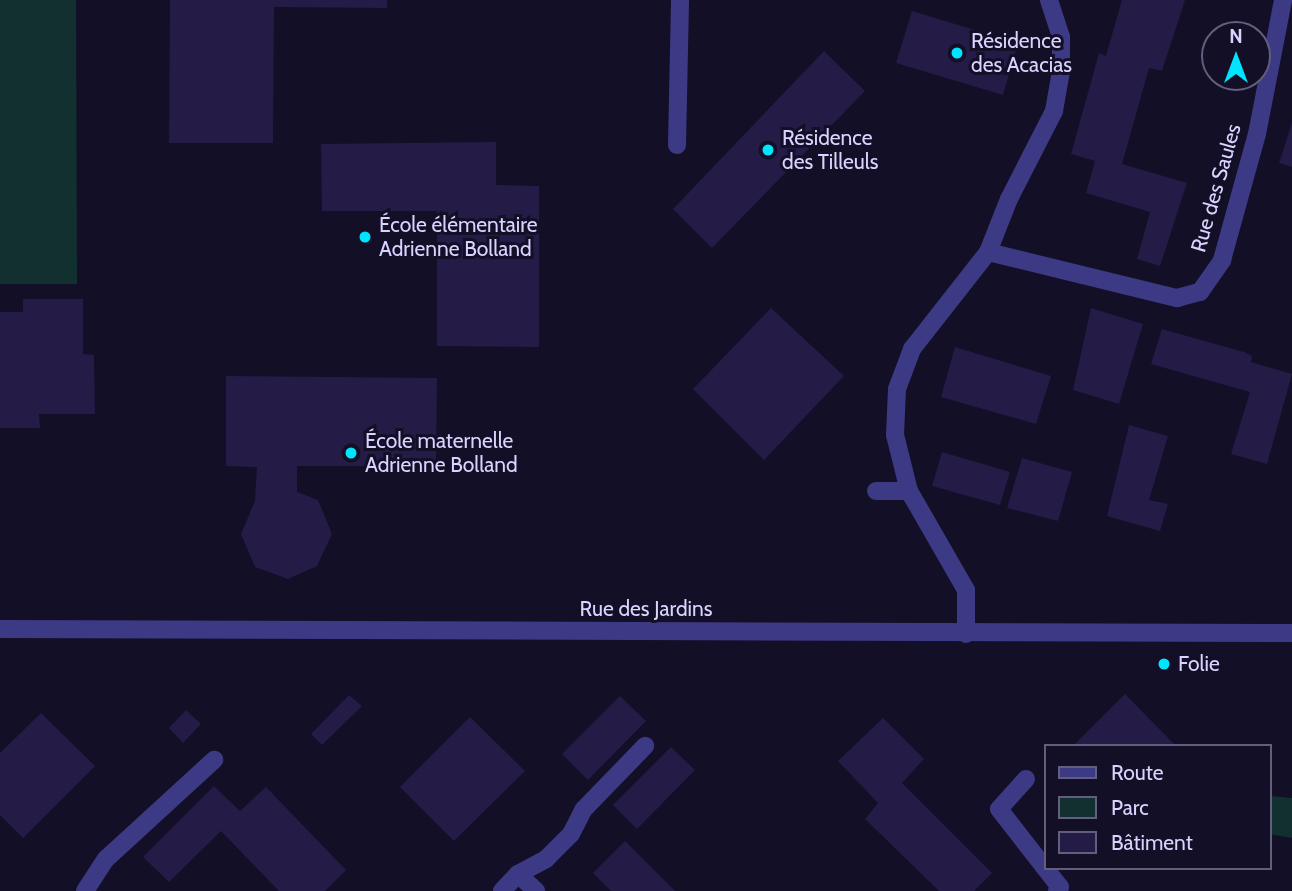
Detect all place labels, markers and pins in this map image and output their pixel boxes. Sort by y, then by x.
place label: Résidence des Acacias [971,28,1072,78]
marker: Résidence des Acacias [949,45,965,61]
place label: Résidence des Tilleuls [782,125,878,175]
marker: Résidence des Tilleuls [760,142,776,158]
place label: École élémentaire Adrienne Bolland [379,212,537,262]
marker: École élémentaire Adrienne Bolland [357,229,373,245]
place label: École maternelle Adrienne Bolland [365,428,518,478]
marker: École maternelle Adrienne Bolland [343,445,359,461]
place label: Folie [1178,651,1220,677]
marker: Folie [1156,656,1172,672]

